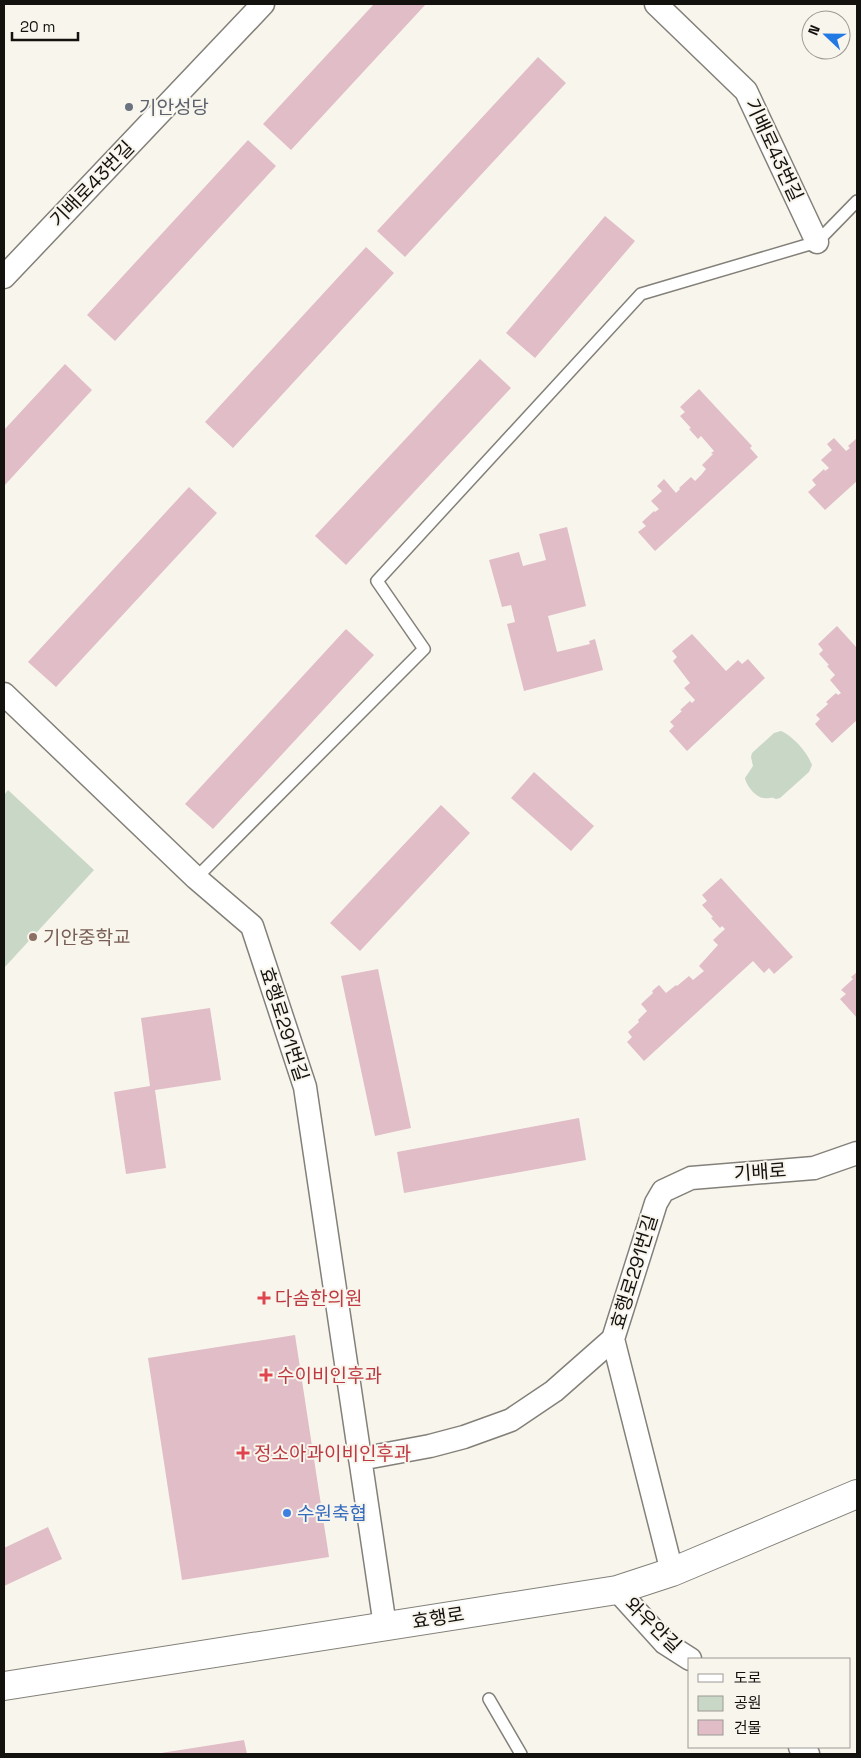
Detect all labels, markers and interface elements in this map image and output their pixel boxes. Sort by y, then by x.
scale bar [12,10,79,42]
north arrow [801,10,851,60]
text: 20 m [20,17,55,36]
text: N [804,22,824,38]
place label: 기안성당 [139,95,209,120]
street label: 기배로43번길 [739,95,809,205]
marker: 기안성당 [123,101,135,113]
street label: 기배로43번길 [45,135,139,233]
place label: 기안중학교 [43,925,130,950]
marker: 기안중학교 [27,931,39,943]
street label: 효행로291번길 [254,964,314,1084]
street label: 기배로 [733,1158,787,1186]
street label: 효행로291번길 [605,1212,663,1332]
place label: 다솜한의원 [275,1286,362,1311]
marker: 다솜한의원 [257,1291,271,1305]
place label: 수이비인후과 [277,1363,382,1388]
marker: 수이비인후과 [259,1368,273,1382]
place label: 정소아과이비인후과 [254,1441,411,1466]
marker: 정소아과이비인후과 [236,1446,250,1460]
place label: 수원축협 [297,1501,367,1526]
marker: 수원축협 [281,1507,293,1519]
street label: 와우안길 [619,1592,687,1658]
street label: 효행로 [410,1602,466,1634]
legend [688,1658,851,1748]
text: 도로 [734,1668,762,1687]
text: 공원 [734,1693,762,1712]
text: 건물 [734,1718,762,1737]

